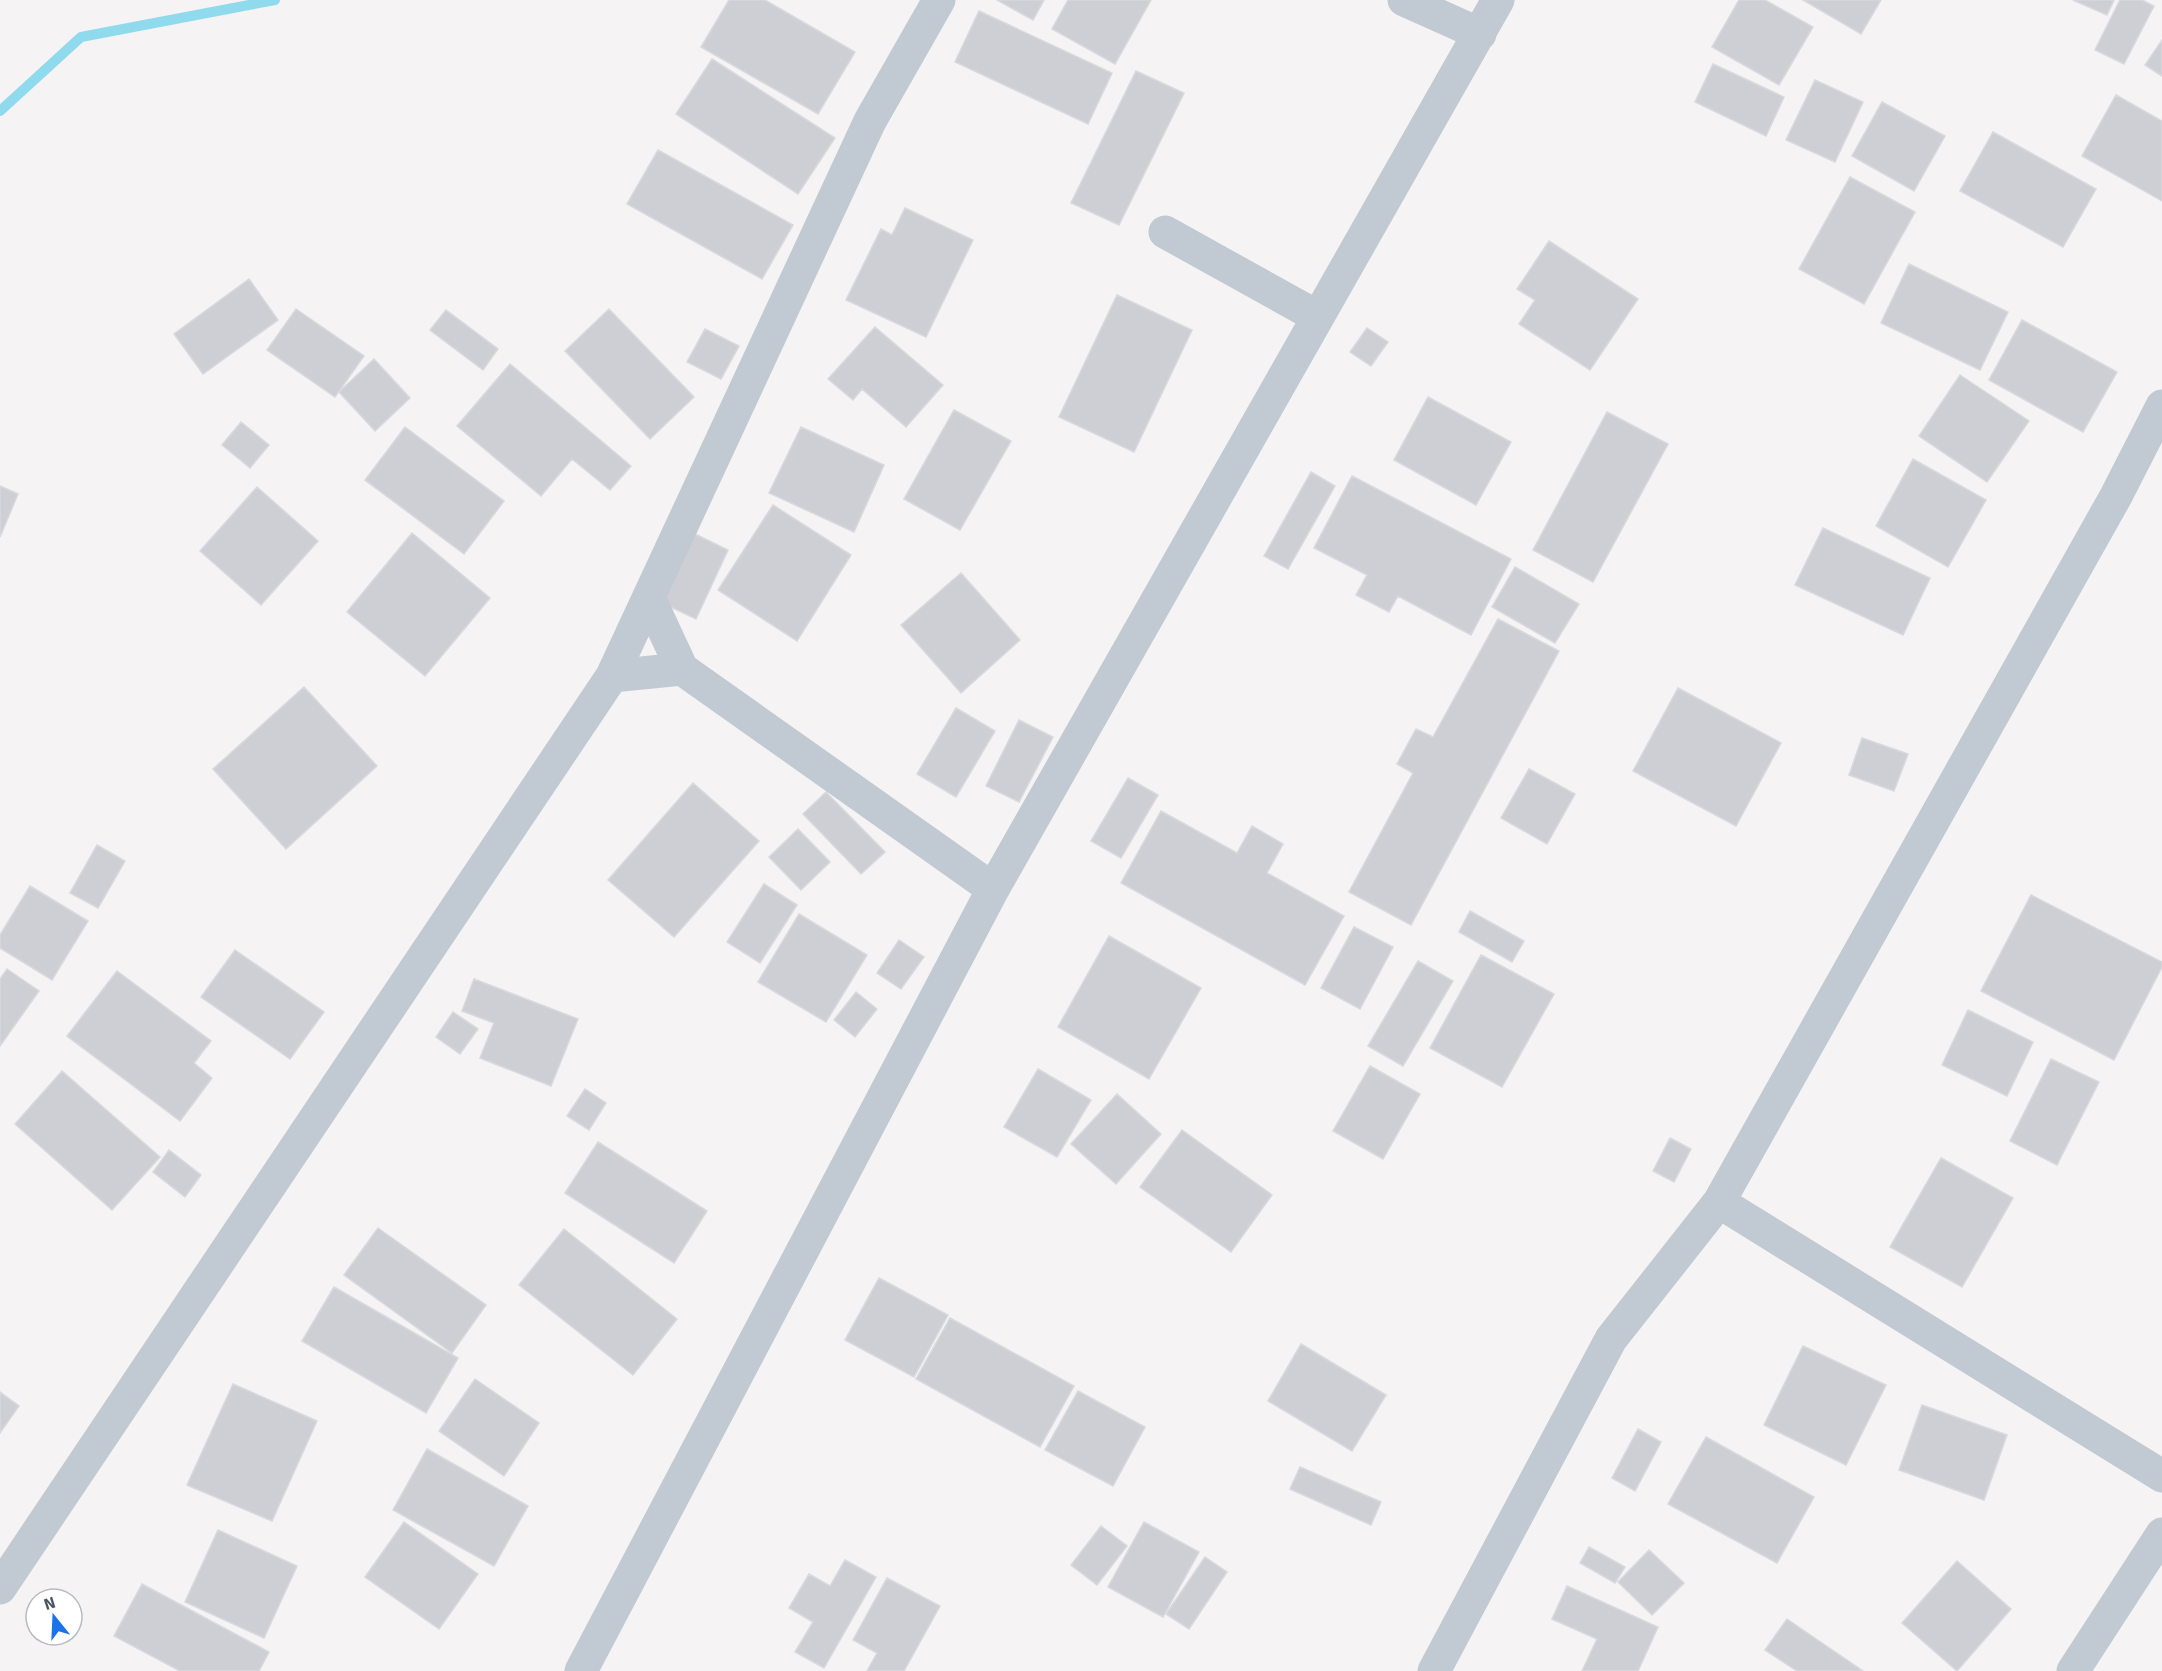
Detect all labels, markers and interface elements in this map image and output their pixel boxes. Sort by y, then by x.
north arrow [24,1587,84,1647]
text: N [41,1592,58,1615]

